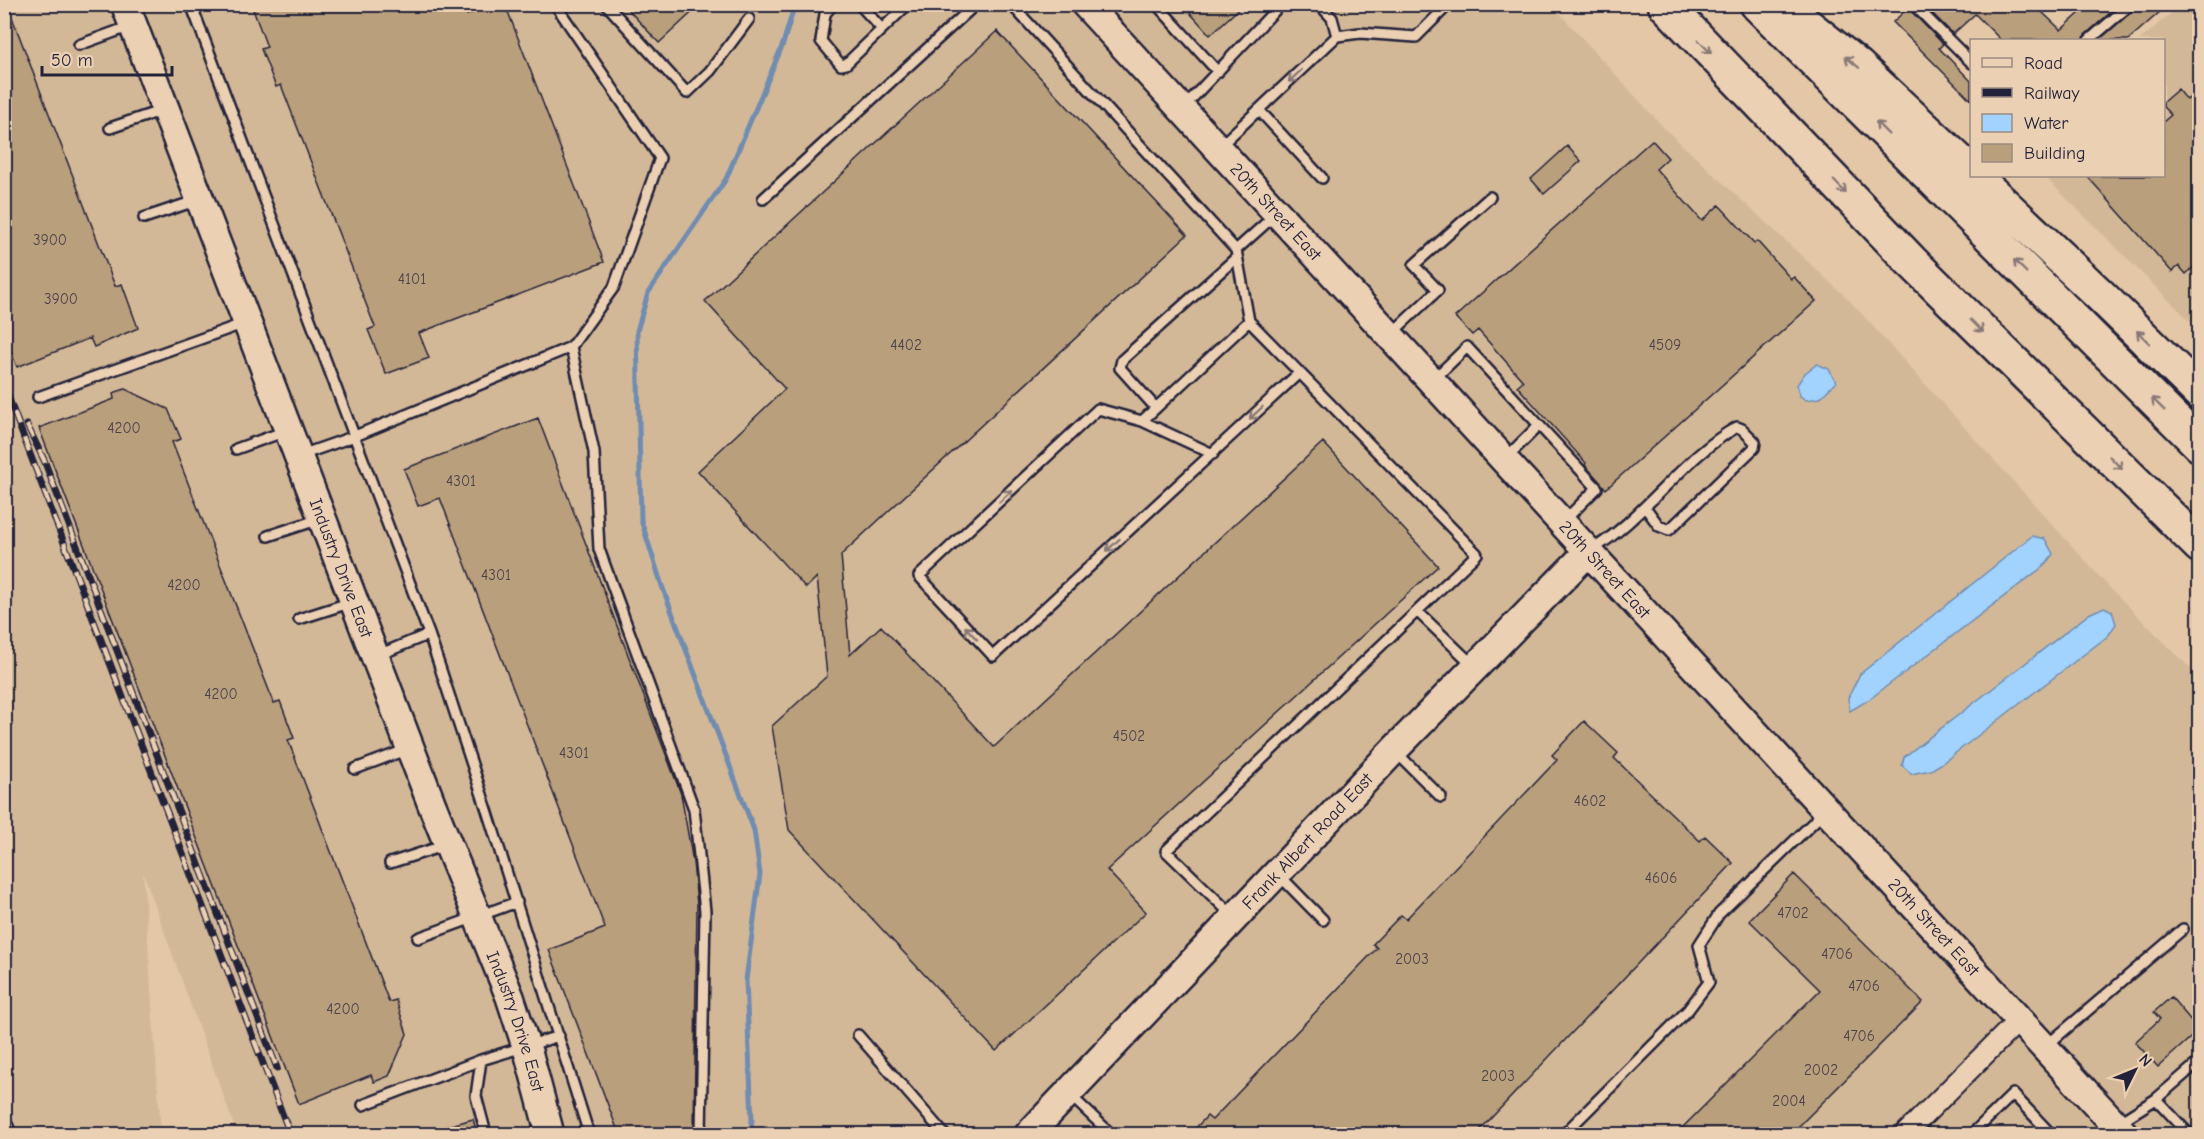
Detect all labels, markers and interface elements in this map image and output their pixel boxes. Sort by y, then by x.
scale bar [42,39,172,77]
one-way arrow [1698,39,1712,54]
legend [1970,39,2165,177]
text: 50 m [51,50,93,71]
text: Road [2024,53,2063,74]
one-way arrow [1844,55,1860,68]
one-way arrow [1287,69,1302,83]
text: Railway [2024,83,2081,104]
text: Water [2024,113,2069,134]
one-way arrow [1874,121,1889,136]
text: Building [2024,143,2086,164]
street label: 20th Street East [1226,158,1327,265]
one-way arrow [1833,180,1848,195]
house number: 3900 [33,231,67,249]
one-way arrow [2012,259,2027,273]
house number: 4101 [398,270,426,288]
house number: 3900 [44,290,78,308]
one-way arrow [1970,319,1985,334]
one-way arrow [2136,330,2150,345]
house number: 4402 [890,336,922,354]
house number: 4509 [1649,336,1681,354]
one-way arrow [2151,396,2165,411]
one-way arrow [1249,406,1264,420]
house number: 4200 [107,419,141,437]
one-way arrow [2108,456,2123,471]
house number: 4301 [446,472,476,490]
one-way arrow [998,489,1013,503]
street label: Industry Drive East [305,495,378,641]
street label: 20th Street East [1555,516,1655,623]
one-way arrow [1106,538,1121,552]
house number: 4301 [481,566,511,584]
house number: 4200 [167,576,201,594]
one-way arrow [964,626,978,641]
house number: 4200 [204,685,238,703]
house number: 4502 [1113,727,1145,745]
house number: 4301 [559,744,589,762]
street label: Frank Albert Road East [1238,768,1378,914]
house number: 4602 [1574,792,1606,810]
house number: 4606 [1645,869,1677,887]
street label: 20th Street East [1884,874,1984,981]
house number: 4702 [1777,904,1809,922]
house number: 4706 [1821,945,1853,963]
street label: Industry Drive East [482,948,549,1095]
house number: 2003 [1395,950,1429,968]
house number: 4706 [1848,977,1880,995]
house number: 4200 [326,1000,360,1018]
house number: 4706 [1843,1027,1875,1045]
north arrow [2105,1040,2165,1100]
text: N [2135,1050,2155,1070]
house number: 2002 [1804,1061,1838,1079]
house number: 2003 [1481,1067,1515,1085]
house number: 2004 [1772,1092,1806,1110]

